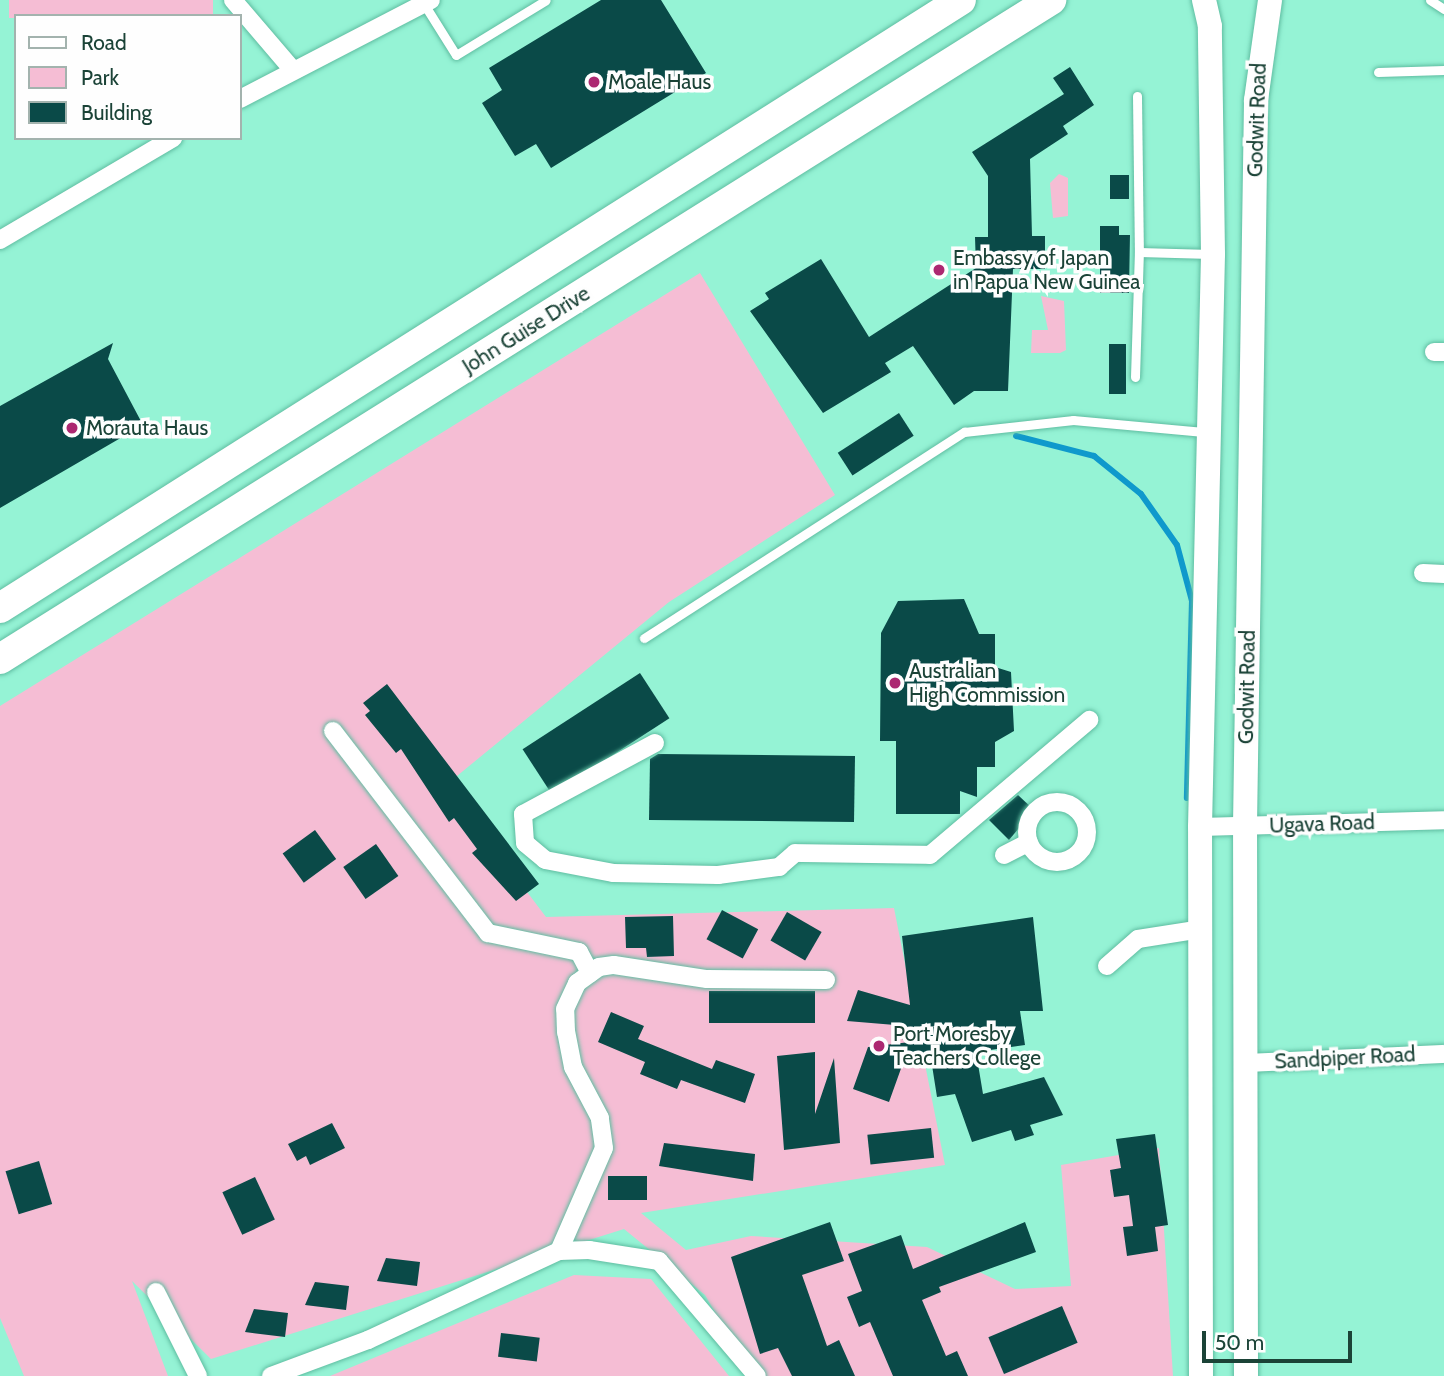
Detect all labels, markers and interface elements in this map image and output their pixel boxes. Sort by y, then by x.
legend [14,14,242,140]
text: Road [81,30,127,55]
street label: Godwit Road [1242,62,1272,178]
text: Park [81,65,119,90]
place label: Moale Haus [608,69,711,95]
marker: Moale Haus [586,74,602,90]
text: Building [81,100,152,125]
place label: Embassy of Japan in Papua New Guinea [953,245,1140,295]
marker: Embassy of Japan in Papua New Guinea [931,262,947,278]
street label: John Guise Drive [458,281,594,379]
place label: Morauta Haus [86,415,208,441]
marker: Morauta Haus [64,420,80,436]
street label: Godwit Road [1233,630,1261,744]
place label: Australian High Commission [909,658,1065,708]
marker: Australian High Commission [887,675,903,691]
street label: Ugava Road [1269,810,1375,838]
place label: Port Moresby Teachers College [893,1021,1041,1071]
marker: Port Moresby Teachers College [871,1038,887,1054]
street label: Sandpiper Road [1274,1042,1416,1074]
scale bar [1206,1316,1356,1360]
text: 50 m [1215,1330,1264,1355]

